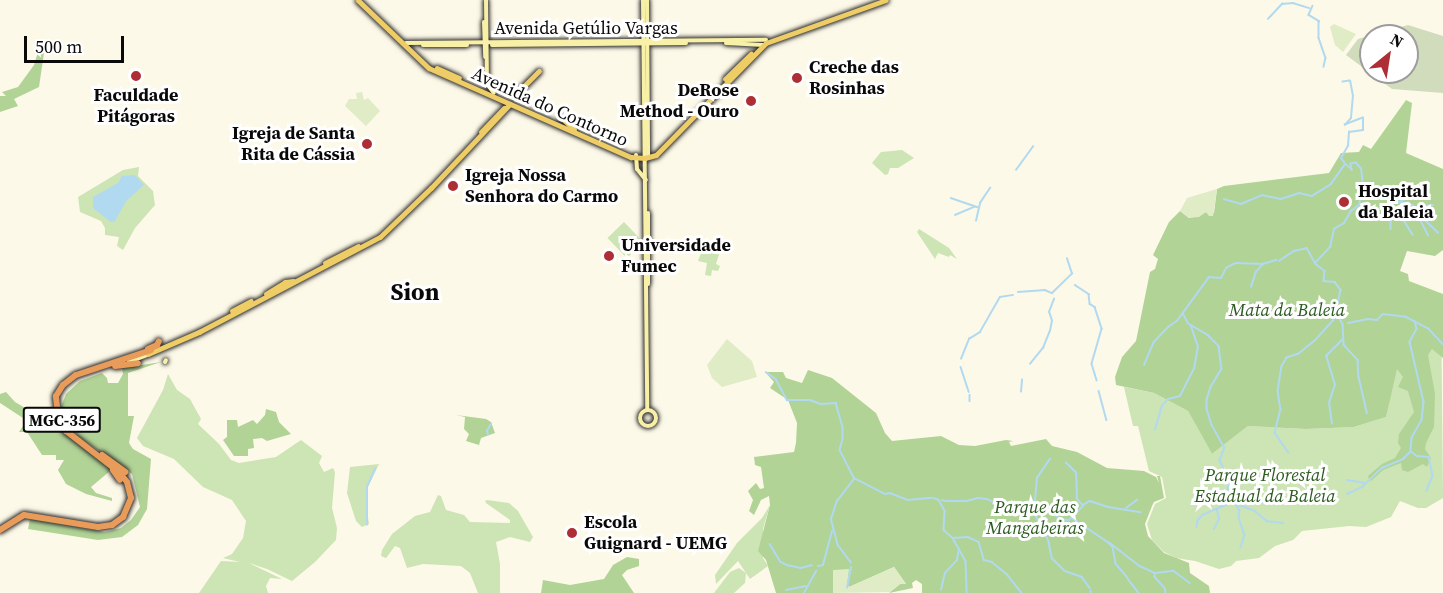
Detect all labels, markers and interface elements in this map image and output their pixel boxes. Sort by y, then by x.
street label: Avenida Getúlio Vargas [494,17,678,39]
scale bar [27,24,128,62]
north arrow [1359,24,1419,84]
text: N [1386,28,1408,53]
text: 500 m [35,34,82,59]
place label: Creche das Rosinhas [809,57,899,100]
street label: Avenida do Contorno [468,63,632,151]
marker: Faculdade Pitágoras [129,69,143,83]
marker: Creche das Rosinhas [790,71,804,85]
place label: DeRose Method - Ouro [620,80,739,122]
place label: Faculdade Pitágoras [93,85,179,128]
marker: DeRose Method - Ouro [744,94,758,108]
place label: Igreja de Santa Rita de Cássia [232,123,355,166]
marker: Igreja de Santa Rita de Cássia [360,137,374,151]
place label: Igreja Nossa Senhora do Carmo [465,165,618,207]
marker: Igreja Nossa Senhora do Carmo [446,179,460,193]
place label: Hospital da Baleia [1358,181,1434,224]
marker: Hospital da Baleia [1335,193,1353,211]
place label: Universidade Fumec [621,235,731,278]
marker: Universidade Fumec [602,249,616,263]
district label: Sion [391,278,439,306]
park label: Mata da Baleia [1229,299,1345,321]
road number: MGC-356 [22,407,103,433]
park label: Parque Florestal Estadual da Baleia [1194,465,1336,508]
park label: Parque das Mangabeiras [986,497,1084,540]
place label: Escola Guignard - UEMG [584,512,727,554]
marker: Escola Guignard - UEMG [565,526,579,540]

